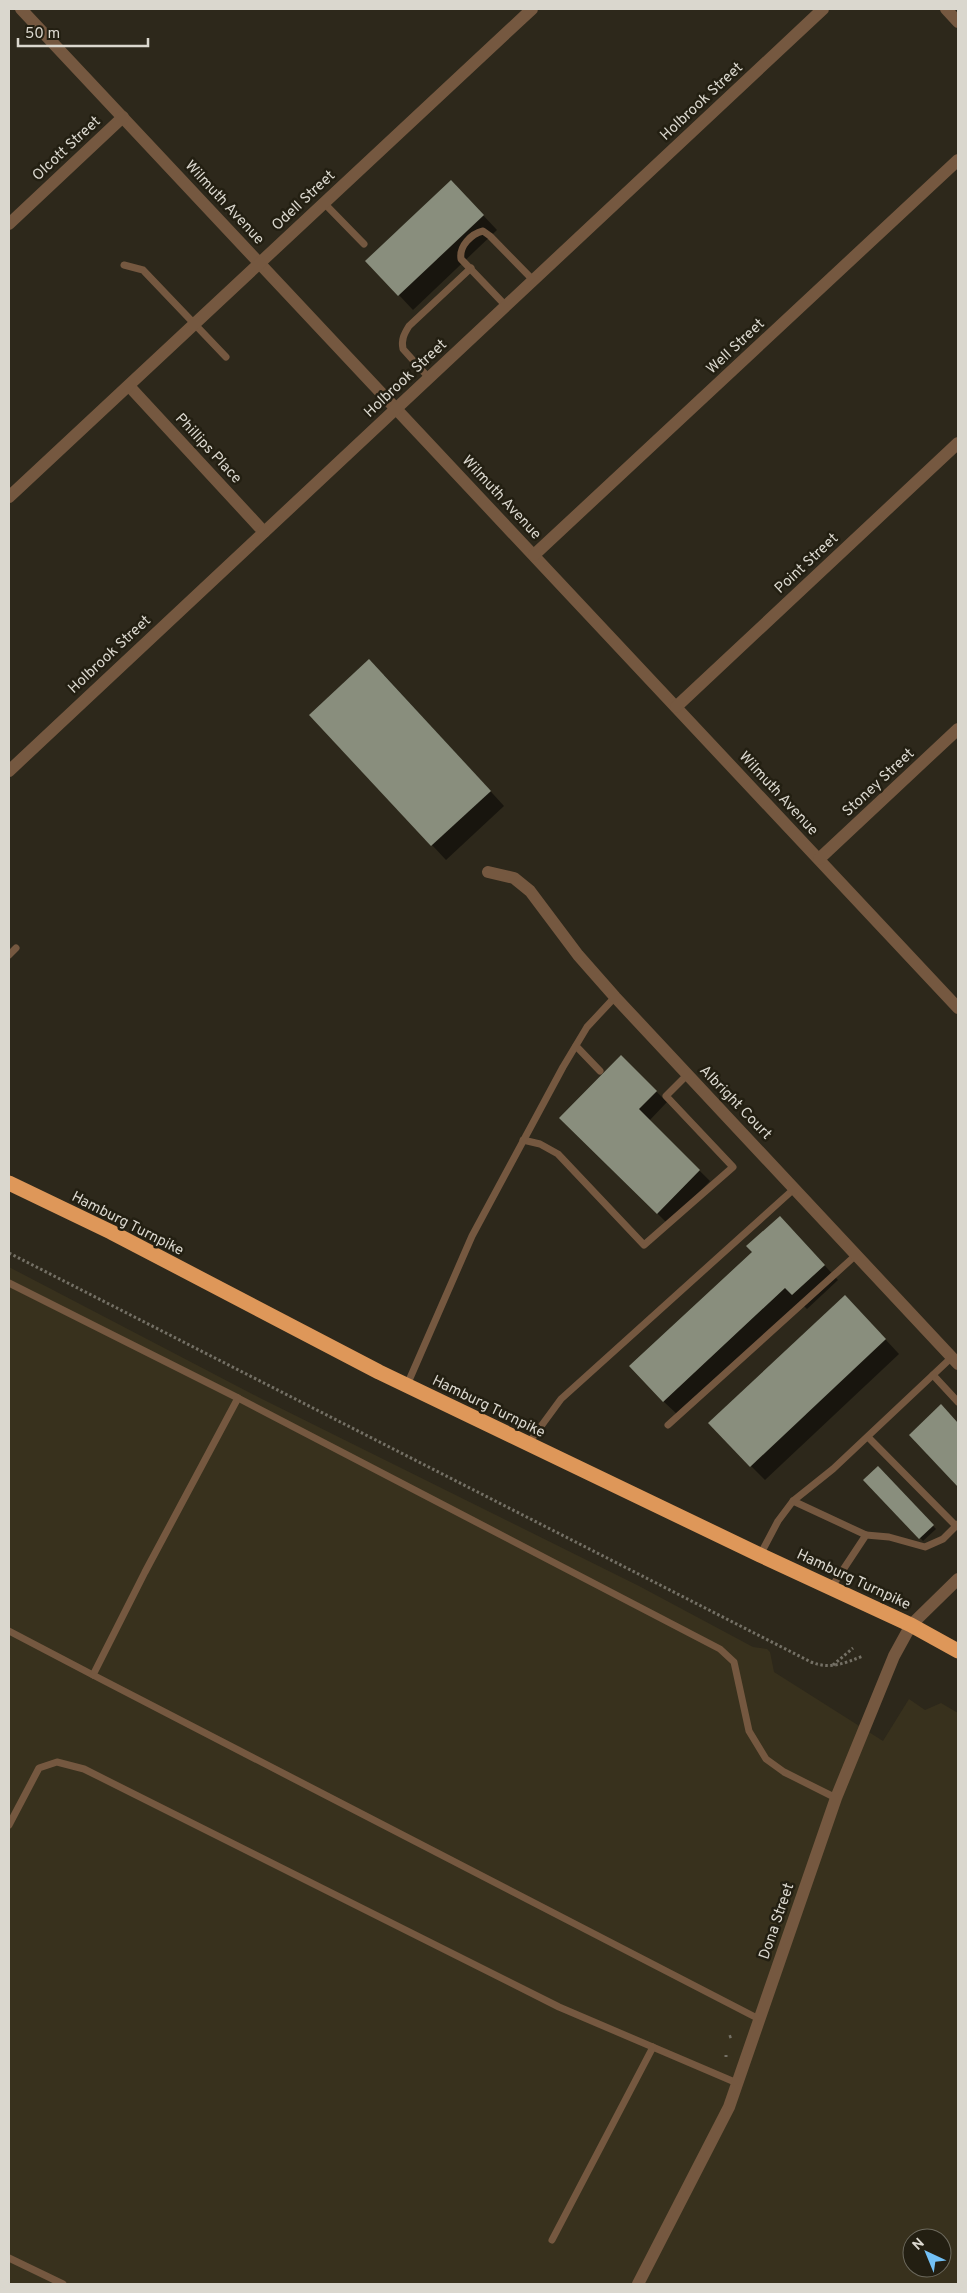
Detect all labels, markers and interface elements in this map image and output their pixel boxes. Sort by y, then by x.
scale bar [18,15,148,47]
text: 50 m [25,25,60,44]
street label: Holbrook Street [657,59,747,145]
street label: Olcott Street [29,113,105,186]
street label: Wilmuth Avenue [180,157,268,249]
street label: Odell Street [268,167,340,235]
street label: Well Street [703,315,769,379]
street label: Holbrook Street [361,336,451,422]
street label: Phillips Place [170,410,245,488]
street label: Wilmuth Avenue [457,452,545,544]
street label: Point Street [771,530,843,598]
street label: Holbrook Street [65,612,155,698]
street label: Stoney Street [839,745,919,821]
street label: Wilmuth Avenue [734,748,822,840]
street label: Albright Court [695,1062,775,1144]
street label: Hamburg Turnpike [68,1188,187,1261]
street label: Hamburg Turnpike [429,1372,548,1443]
street label: Hamburg Turnpike [793,1546,913,1615]
street label: Dona Street [755,1881,799,1962]
north arrow [902,2228,952,2278]
text: N [909,2235,929,2254]

